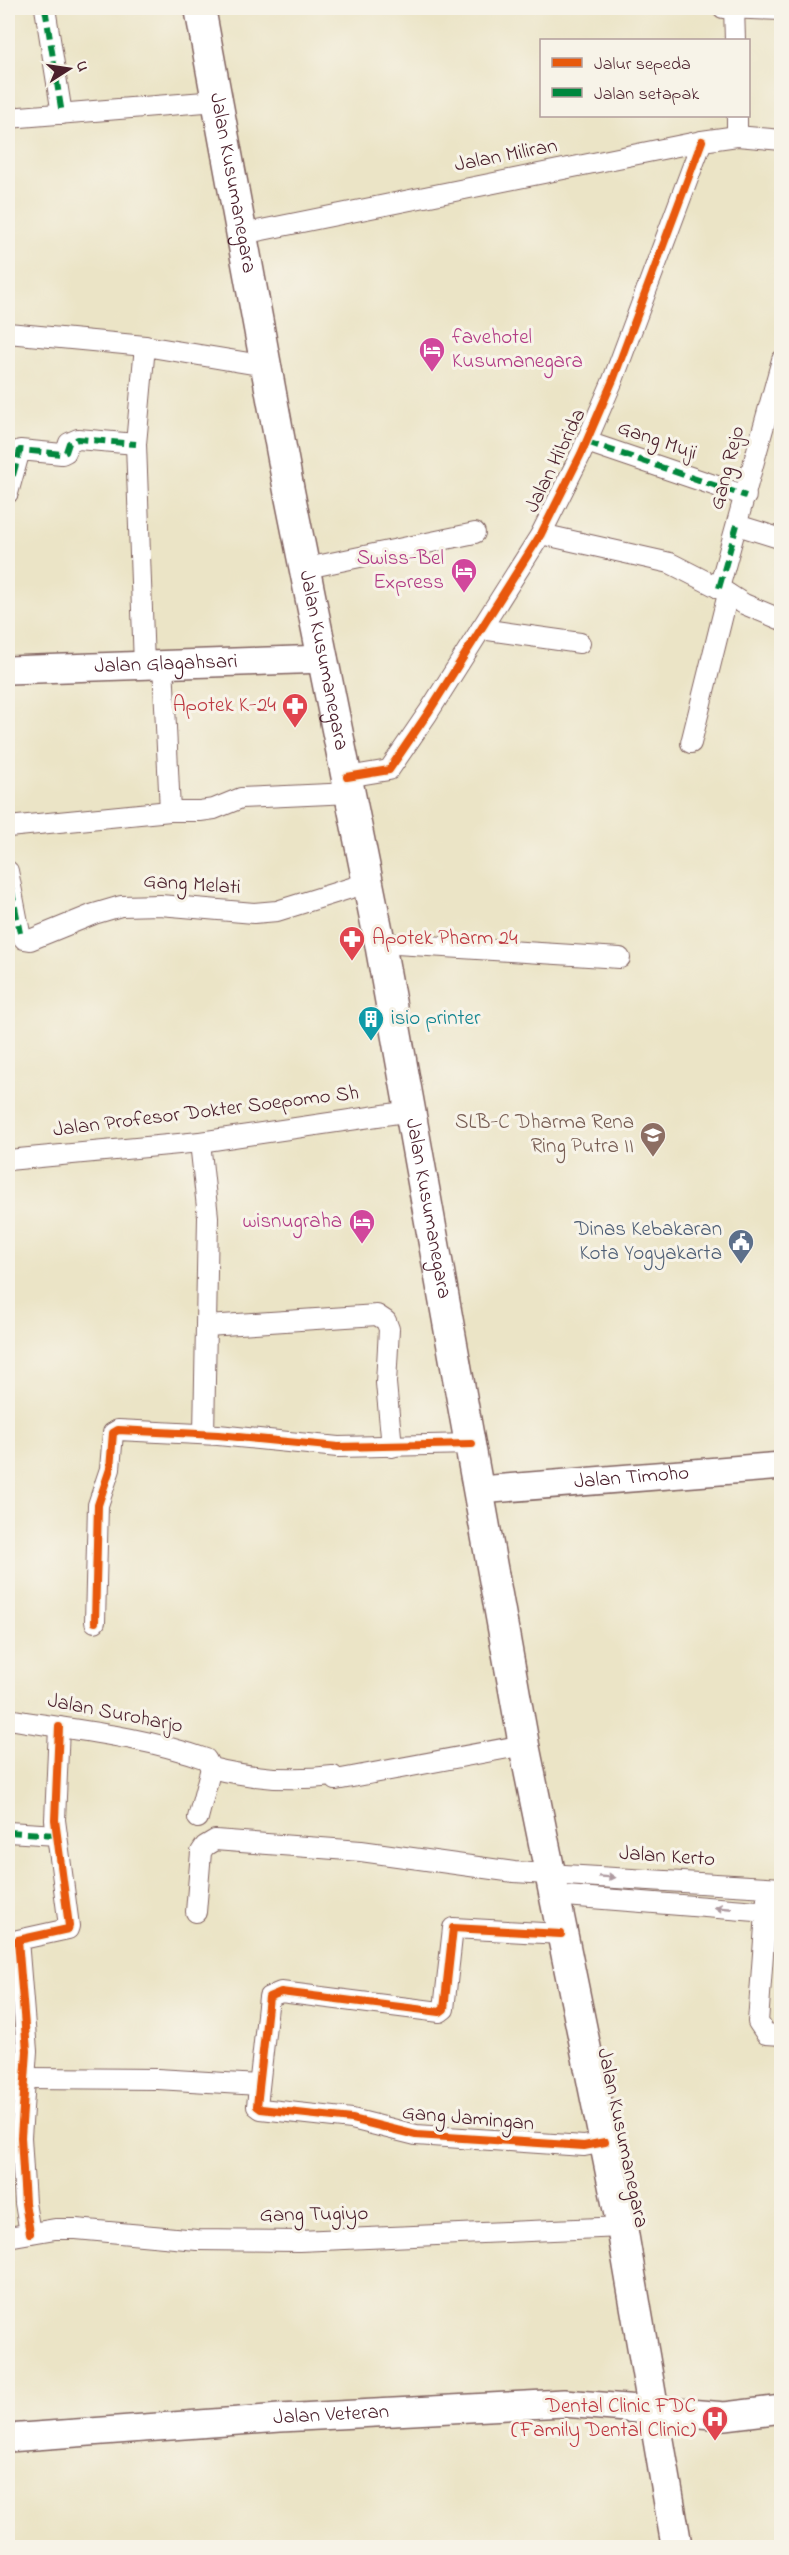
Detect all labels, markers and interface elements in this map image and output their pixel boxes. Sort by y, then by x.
north arrow [39,39,99,99]
legend [540,39,750,117]
text: Jalur sepeda [594,52,691,78]
text: U [69,59,95,74]
text: Jalan setapak [594,82,699,108]
street label: Jalan Kusumanegara [201,90,264,276]
street label: Jalan Miliran [452,131,560,181]
place label: favehotel Kusumanegara [452,323,583,379]
hotel icon: favehotel Kusumanegara [417,335,447,373]
street label: Jalan Hibrida [518,404,594,518]
street label: Gang Muji [613,413,701,470]
street label: Gang Rejo [702,423,756,514]
place label: Swiss-Bel Express [357,544,444,598]
hotel icon: Swiss-Bel Express [449,556,479,594]
street label: Jalan Kusumanegara [290,568,356,753]
street label: Jalan Glagahsari [94,647,238,682]
place label: Apotek K-24 [173,691,276,721]
pharmacy icon: Apotek K-24 [280,691,310,729]
street label: Gang Melati [142,867,242,905]
pharmacy icon: Apotek Pharm 24 [337,924,367,962]
place label: Apotek Pharm 24 [372,924,518,954]
building icon: isio printer [356,1004,386,1042]
place label: isio printer [391,1004,481,1034]
street label: Jalan Profesor Dokter Soepomo Sh [51,1078,361,1146]
place label: SLB-C Dharma Rena Ring Putra II [455,1108,634,1164]
street label: Jalan Kusumanegara [397,1116,459,1301]
school or university icon: SLB-C Dharma Rena Ring Putra II [638,1120,668,1158]
place label: wisnugraha [243,1207,342,1239]
hotel icon: wisnugraha [347,1207,377,1245]
place label: Dinas Kebakaran Kota Yogyakarta [573,1215,722,1271]
public building icon: Dinas Kebakaran Kota Yogyakarta [726,1227,756,1265]
street label: Jalan Timoho [573,1458,690,1497]
street label: Jalan Suroharjo [45,1686,185,1742]
street label: Jalan Kerto [618,1839,716,1875]
one-way arrow [598,1872,617,1882]
one-way arrow [714,1903,733,1913]
street label: Jalan Kusumanegara [586,2045,656,2231]
street label: Gang Jamingan [400,2098,535,2142]
street label: Gang Tugiyo [259,2199,369,2233]
place label: Dental Clinic FDC (Family Dental Clinic) [511,2392,696,2448]
street label: Jalan Veteran [272,2397,390,2433]
hospital icon: Dental Clinic FDC (Family Dental Clinic) [700,2404,730,2442]

